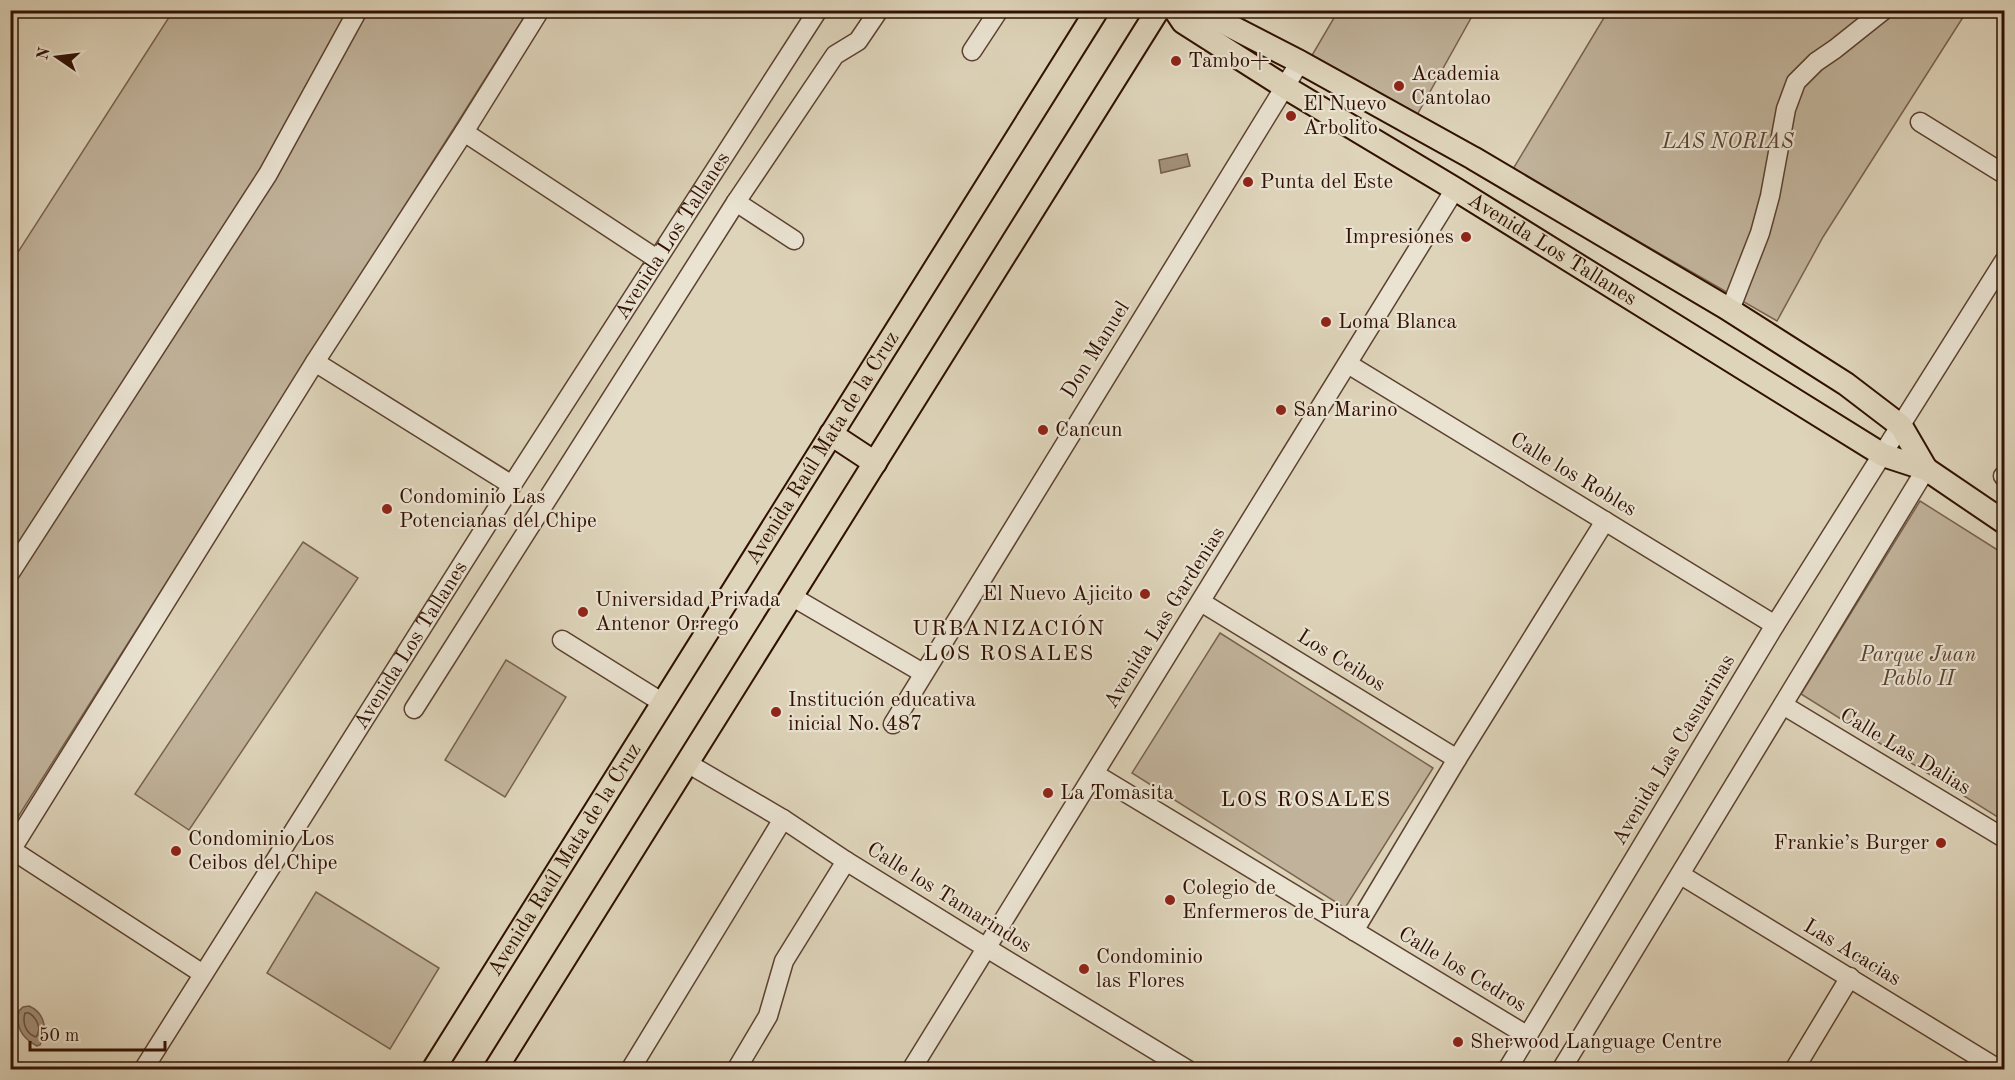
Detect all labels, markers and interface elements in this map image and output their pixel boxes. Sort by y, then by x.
north arrow [27,27,87,87]
text: N [35,45,54,62]
place label: Tambo+ [1188,51,1270,72]
marker: Tambo+ [1169,54,1183,68]
place label: Academia Cantolao [1411,64,1500,109]
marker: Academia Cantolao [1392,79,1406,93]
place label: El Nuevo Arbolito [1303,94,1387,139]
marker: El Nuevo Arbolito [1284,109,1298,123]
park label: LAS NORIAS [1661,132,1795,153]
street label: Avenida Los Tallanes [611,148,734,323]
place label: Punta del Este [1260,172,1393,193]
marker: Punta del Este [1241,175,1255,189]
street label: Avenida Los Tallanes [1464,189,1640,310]
place label: Impresiones [1345,227,1454,248]
marker: Impresiones [1459,230,1473,244]
street label: Don Manuel [1058,298,1134,402]
place label: Loma Blanca [1338,312,1457,333]
marker: Loma Blanca [1319,315,1333,329]
street label: Avenida Raúl Mata de la Cruz [742,328,903,568]
place label: San Marino [1293,400,1398,421]
marker: San Marino [1274,403,1288,417]
place label: Cancun [1055,420,1123,441]
marker: Cancun [1036,423,1050,437]
street label: Calle los Robles [1506,429,1640,521]
place label: Condominio Las Potencianas del Chipe [399,487,597,532]
marker: Condominio Las Potencianas del Chipe [380,502,394,516]
street label: Avenida Las Gardenias [1101,524,1229,712]
street label: Avenida Los Tallanes [350,558,472,733]
place label: El Nuevo Ajicito [982,584,1133,605]
marker: El Nuevo Ajicito [1138,587,1152,601]
place label: Universidad Privada Antenor Orrego [595,590,780,635]
marker: Universidad Privada Antenor Orrego [576,605,590,619]
district label: URBANIZACIÓN LOS ROSALES [912,614,1106,665]
street label: Los Ceibos [1293,626,1389,696]
park label: Parque Juan Pablo II [1859,645,1976,690]
street label: Avenida Las Casuarinas [1609,651,1739,849]
place label: Institución educativa inicial No. 487 [788,690,976,735]
marker: Institución educativa inicial No. 487 [769,705,783,719]
street label: Calle Las Dalias [1836,705,1974,799]
street label: Avenida Raúl Mata de la Cruz [484,740,645,980]
place label: La Tomasita [1060,783,1174,804]
marker: La Tomasita [1041,786,1055,800]
district label: LOS ROSALES [1220,789,1392,811]
place label: Condominio Los Ceibos del Chipe [188,829,337,874]
place label: Frankie’s Burger [1773,833,1929,854]
marker: Frankie’s Burger [1934,836,1948,850]
street label: Calle los Tamarindos [863,839,1035,957]
marker: Condominio Los Ceibos del Chipe [169,844,183,858]
place label: Colegio de Enfermeros de Piura [1182,878,1370,923]
marker: Colegio de Enfermeros de Piura [1163,893,1177,907]
street label: Las Acacias [1800,916,1904,990]
street label: Calle los Cedros [1394,924,1530,1016]
place label: Condominio las Flores [1096,947,1203,992]
marker: Condominio las Flores [1077,962,1091,976]
scale bar [30,1014,165,1052]
text: 50 m [39,1027,79,1045]
place label: Sherwood Language Centre [1470,1032,1722,1053]
marker: Sherwood Language Centre [1451,1035,1465,1049]

